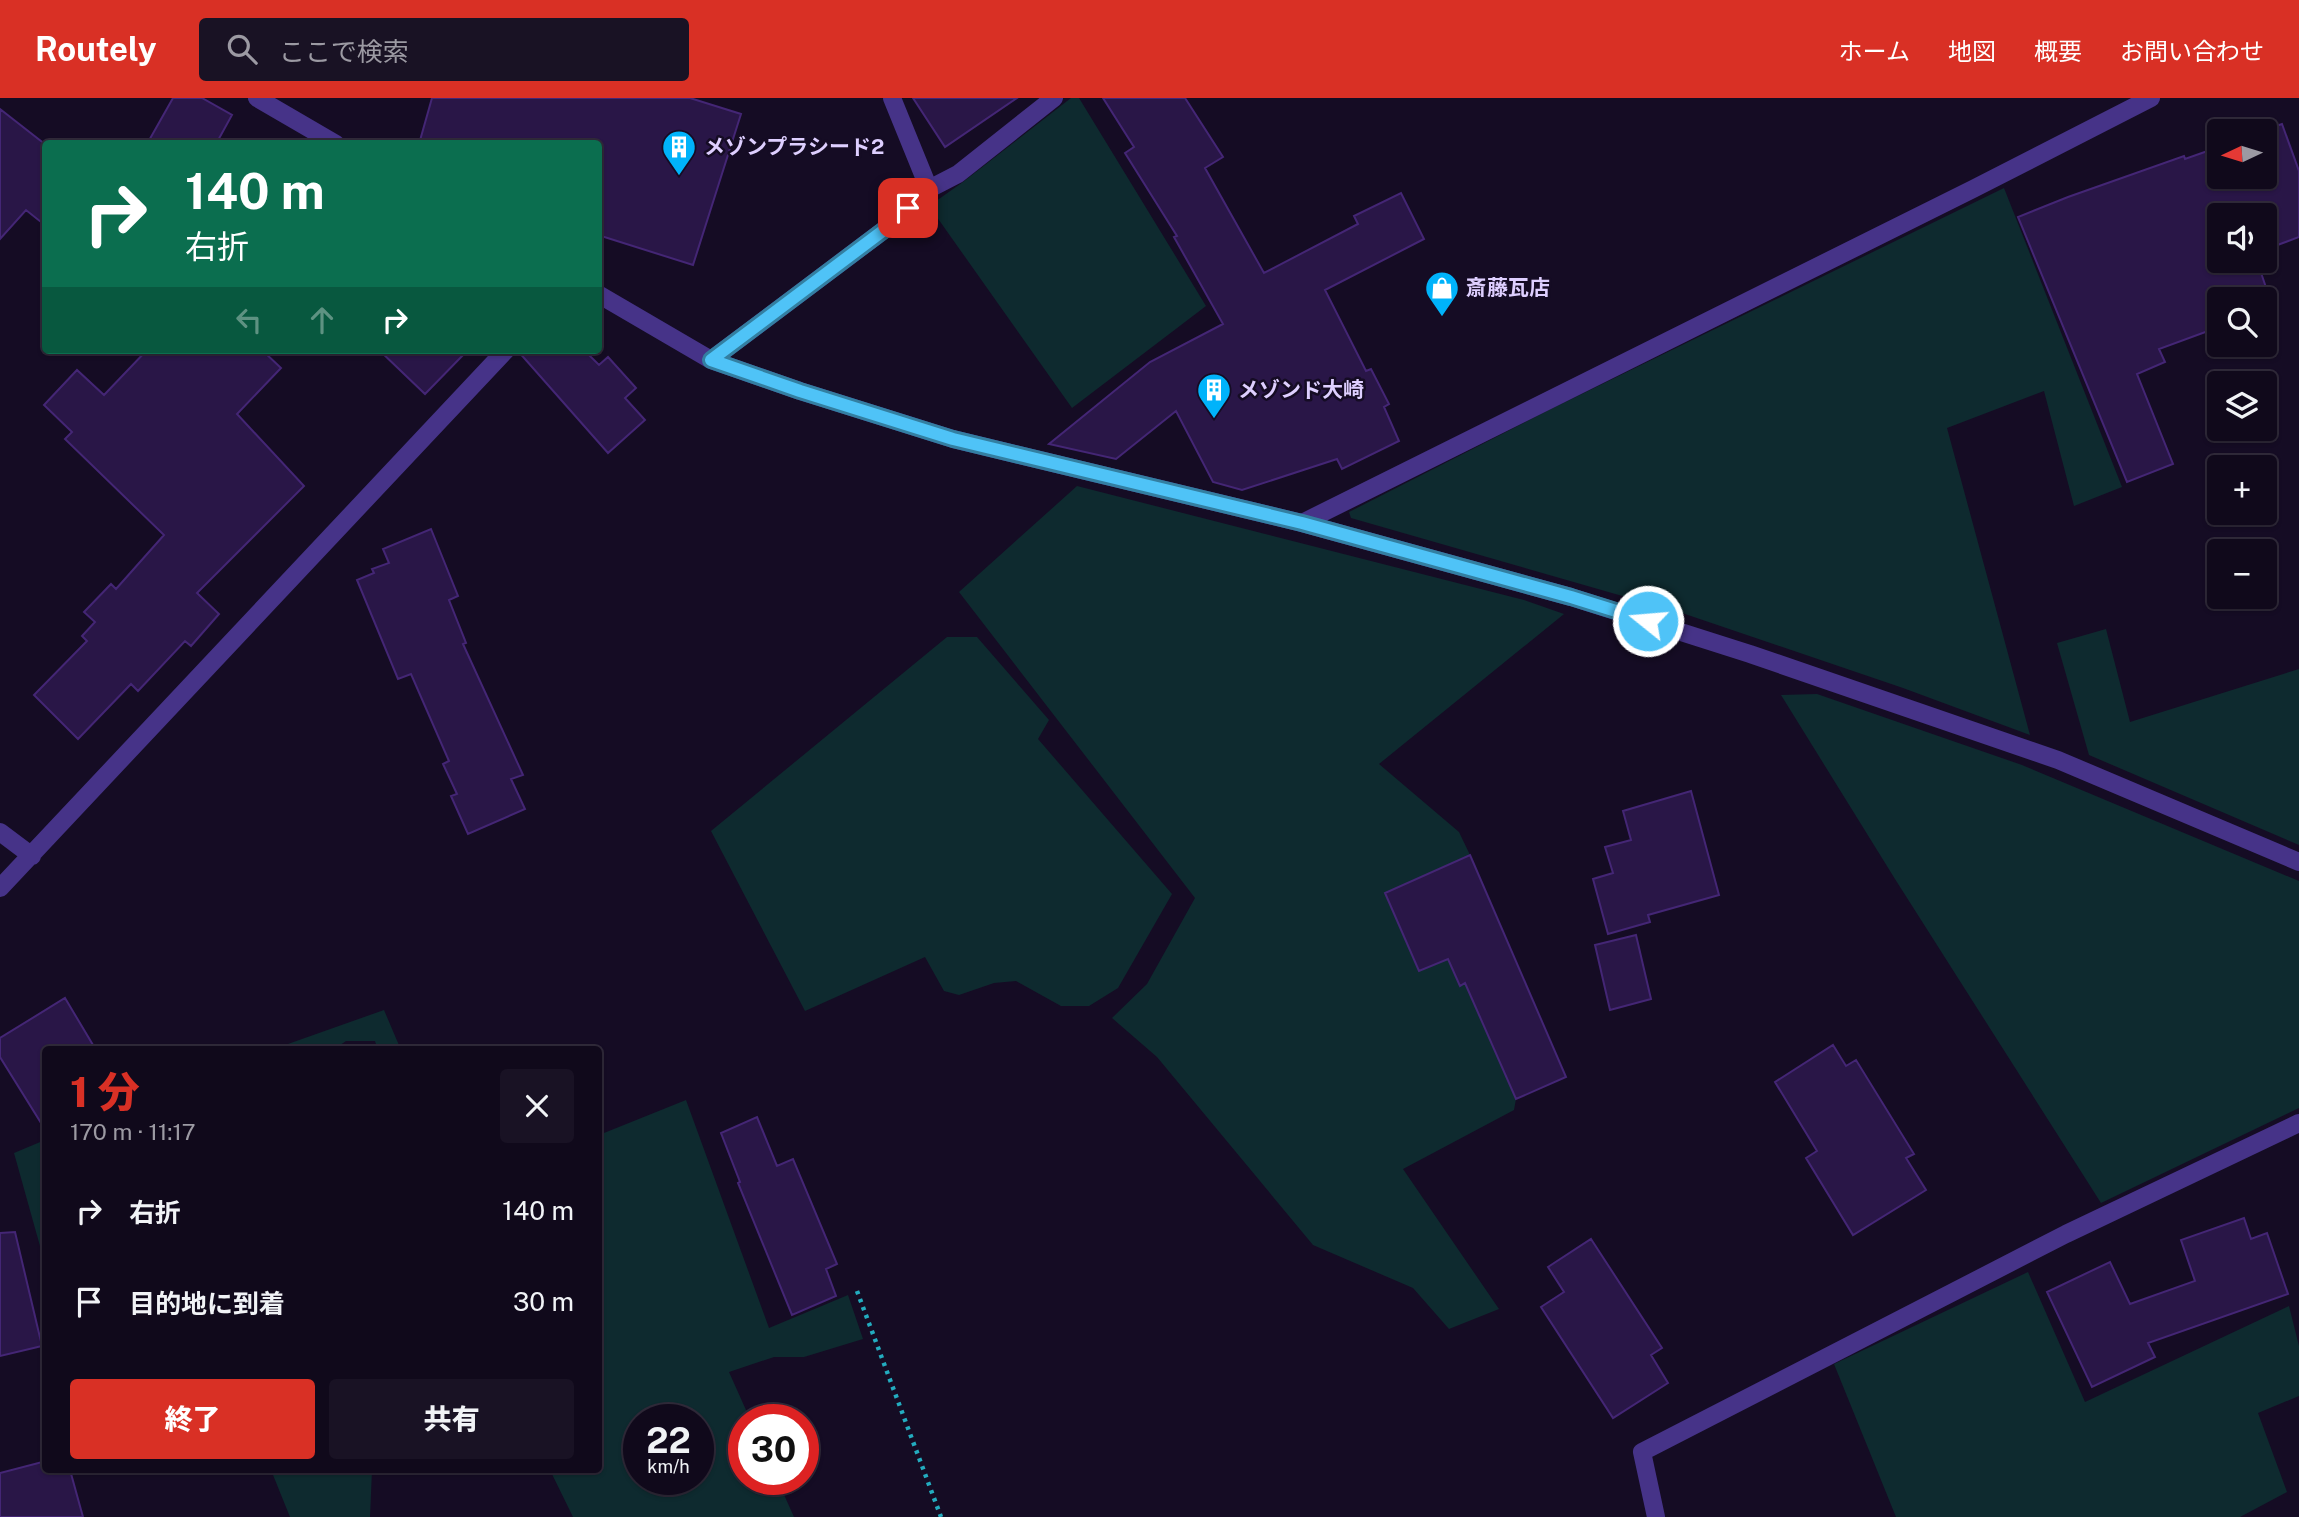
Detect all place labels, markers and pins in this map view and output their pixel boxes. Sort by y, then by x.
building icon: メゾンプラシード2 [660,128,698,177]
place label: メゾンプラシード2 [704,134,884,159]
pin [878,178,938,238]
shop icon: 斎藤瓦店 [1423,269,1461,318]
place label: 斎藤瓦店 [1466,275,1550,300]
building icon: メゾンド大崎 [1195,371,1233,420]
place label: メゾンド大崎 [1238,377,1364,402]

